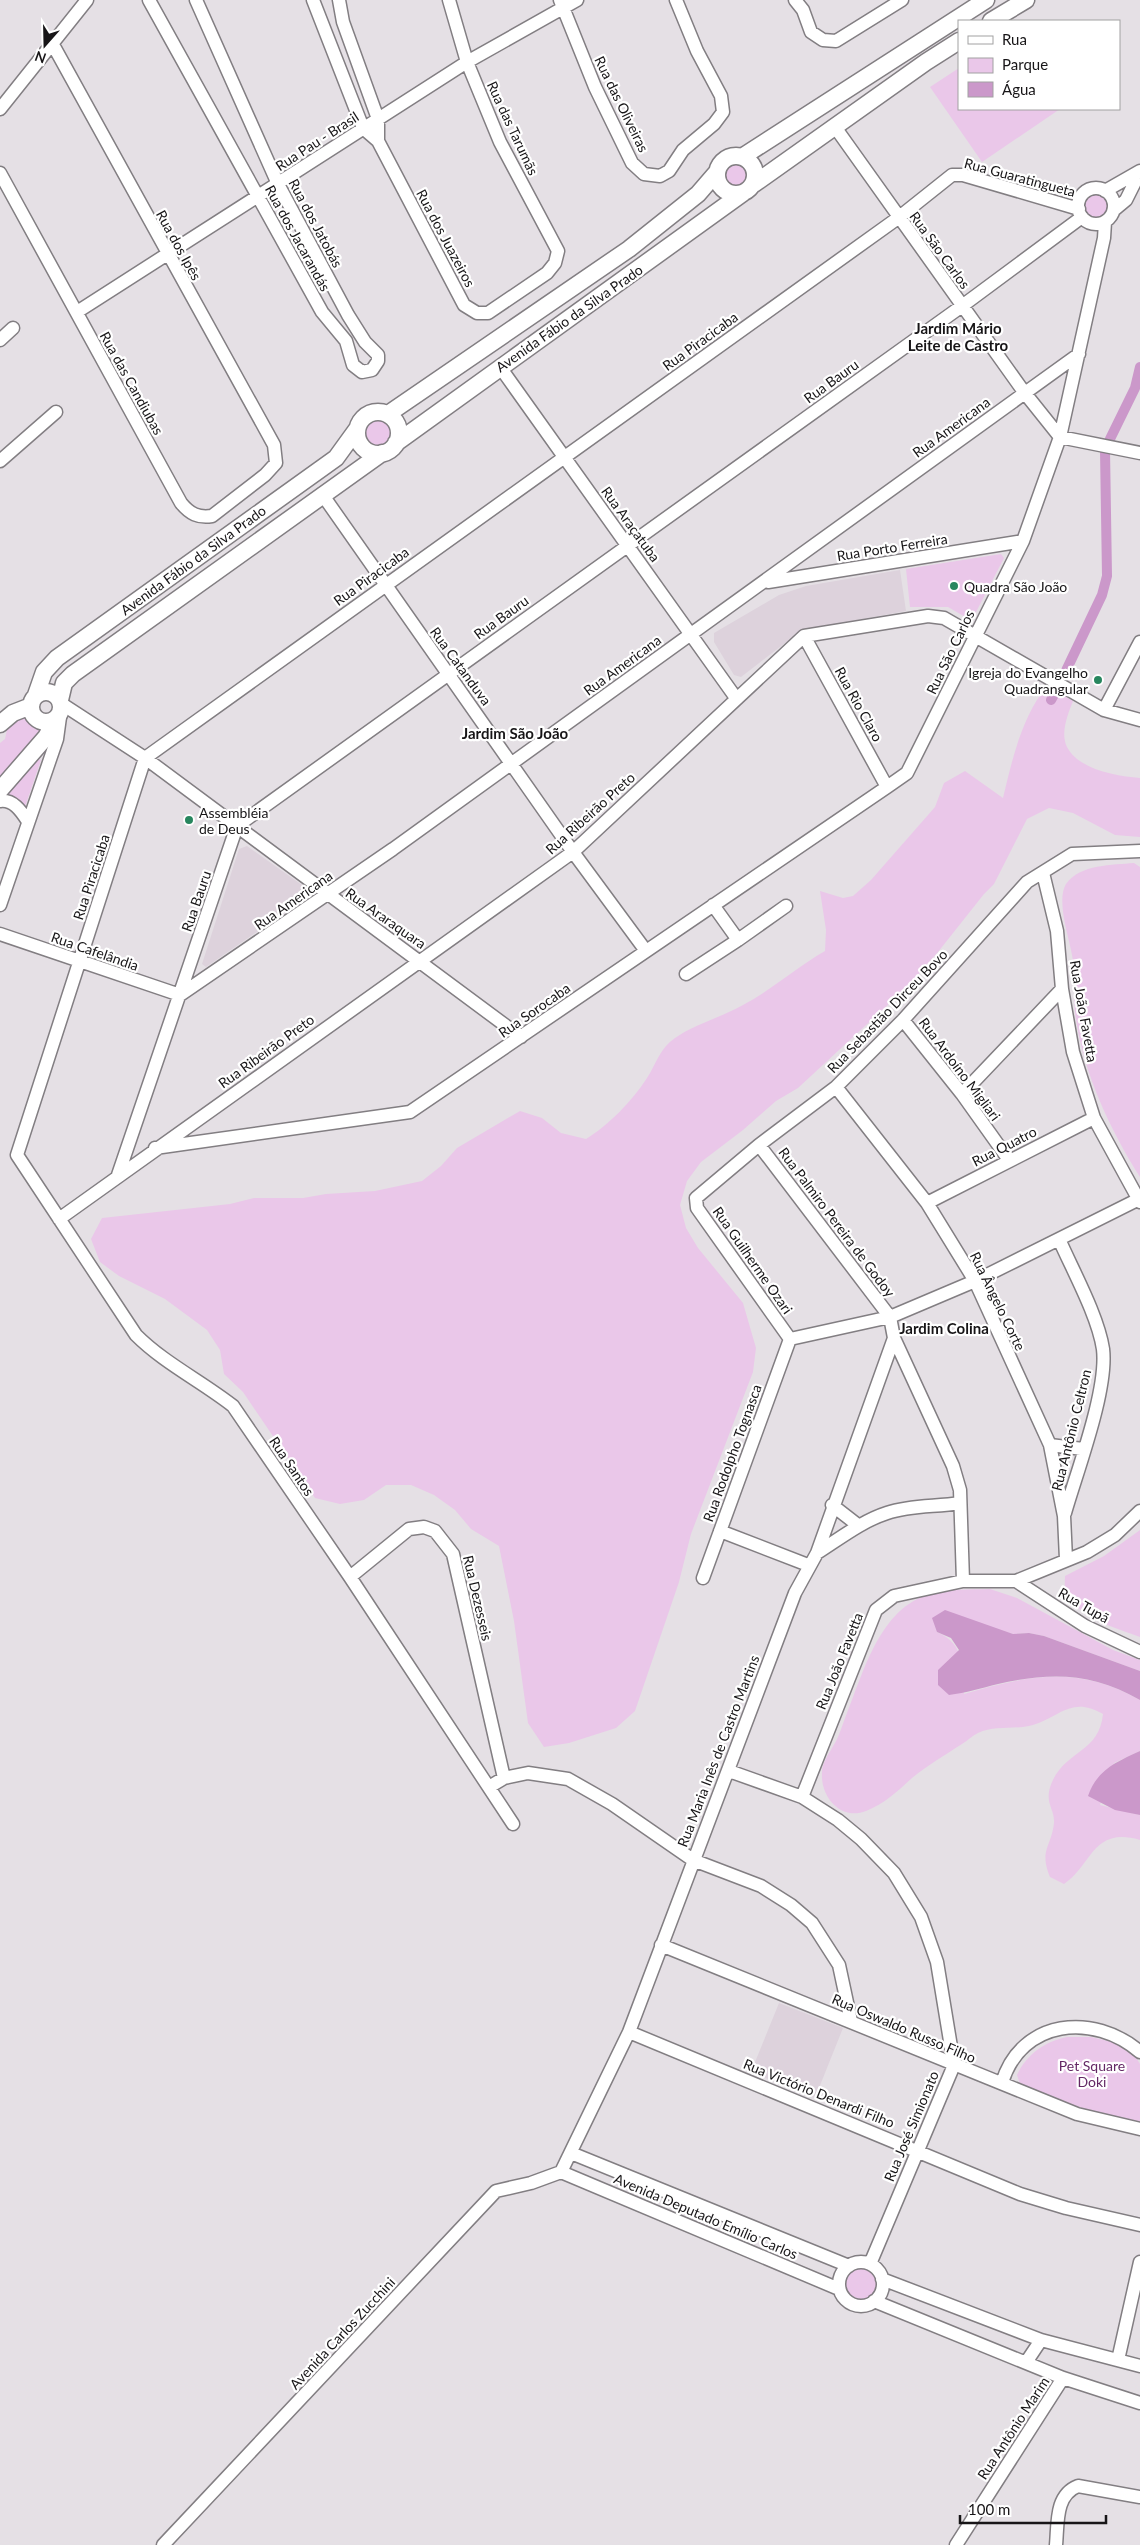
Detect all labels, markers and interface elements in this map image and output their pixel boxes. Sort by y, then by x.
north arrow [20,20,70,70]
legend [958,20,1120,110]
text: Rua [1002,30,1027,48]
text: N [32,48,48,68]
street label: Rua das Oliveiras [591,53,653,155]
text: Parque [1002,55,1048,73]
street label: Rua das Tarumãs [484,78,542,178]
text: Água [1002,80,1036,98]
street label: Rua Pau - Brasil [272,108,362,174]
street label: Rua Guaratingueta [963,154,1077,200]
street label: Rua dos Jatobás [285,176,347,270]
street label: Rua dos Jacarandás [262,182,334,294]
street label: Rua dos Juazeiros [413,186,479,290]
street label: Rua dos Ipês [153,207,205,283]
street label: Rua São Carlos [906,208,974,292]
street label: Avenida Fábio da Silva Prado [492,261,646,375]
street label: Rua Piracicaba [659,308,741,374]
district label: Jardim Mário Leite de Castro [908,319,1009,354]
street label: Rua das Candiubas [97,328,167,438]
street label: Rua Bauru [800,355,862,407]
street label: Rua Americana [909,393,993,461]
street label: Rua Araçatuba [598,483,664,565]
street label: Avenida Fábio da Silva Prado [117,501,269,619]
street label: Rua Porto Ferreira [835,530,949,564]
street label: Rua Piracicaba [330,543,412,609]
place label: Quadra São João [964,578,1067,595]
marker: Quadra São João [948,580,960,592]
street label: Rua Bauru [470,591,532,643]
street label: Rua São Carlos [922,607,978,697]
street label: Rua Catanduva [427,624,495,708]
street label: Rua Americana [580,631,664,699]
street label: Rua Rio Claro [832,664,887,744]
place label: Igreja do Evangelho Quadrangular [968,664,1088,697]
marker: Igreja do Evangelho Quadrangular [1092,674,1104,686]
district label: Jardim São João [462,724,569,742]
street label: Rua Ribeirão Preto [542,768,638,858]
place label: Assembléia de Deus [199,804,268,837]
marker: Assembléia de Deus [183,814,195,826]
street label: Rua Piracicaba [69,832,113,922]
street label: Rua Americana [251,867,335,933]
street label: Rua Bauru [178,868,214,934]
street label: Rua Araraquara [343,884,430,952]
street label: Rua Cafelândia [49,928,141,974]
street label: Rua Sebastião Dirceu Bovo [823,946,951,1076]
street label: Rua João Favetta [1067,959,1101,1063]
street label: Rua Sorocaba [495,979,573,1041]
street label: Rua Ribeirão Preto [215,1011,317,1091]
street label: Rua Ardoíno Migliari [916,1014,1004,1124]
street label: Rua Quatro [969,1122,1039,1170]
street label: Rua Palmiro Pereira de Godoy [775,1144,899,1301]
street label: Rua Guilherme Ozari [710,1203,796,1317]
street label: Rua Ângelo Corte [967,1249,1029,1353]
district label: Jardim Colina [899,1319,989,1337]
street label: Rua Antônio Celtron [1048,1367,1094,1493]
street label: Rua Rodolpho Tognasca [699,1382,765,1524]
street label: Rua Santos [266,1433,318,1499]
street label: Rua Dezesseis [460,1554,496,1642]
street label: Rua Tupã [1056,1584,1112,1626]
street label: Rua João Favetta [812,1610,866,1712]
street label: Rua Maria Inês de Castro Martins [673,1653,763,1849]
street label: Rua Oswaldo Russo Filho [829,1990,979,2066]
street label: Rua Victório Denardi Filho [741,2055,897,2131]
park label: Pet Square Doki [1059,2057,1125,2090]
street label: Rua José Simionato [880,2068,942,2184]
street label: Avenida Deputado Emílio Carlos [612,2170,800,2262]
street label: Avenida Carlos Zucchini [286,2274,398,2392]
street label: Rua Antônio Marim [973,2374,1053,2482]
scale bar [960,2492,1106,2524]
text: 100 m [968,2500,1010,2518]

